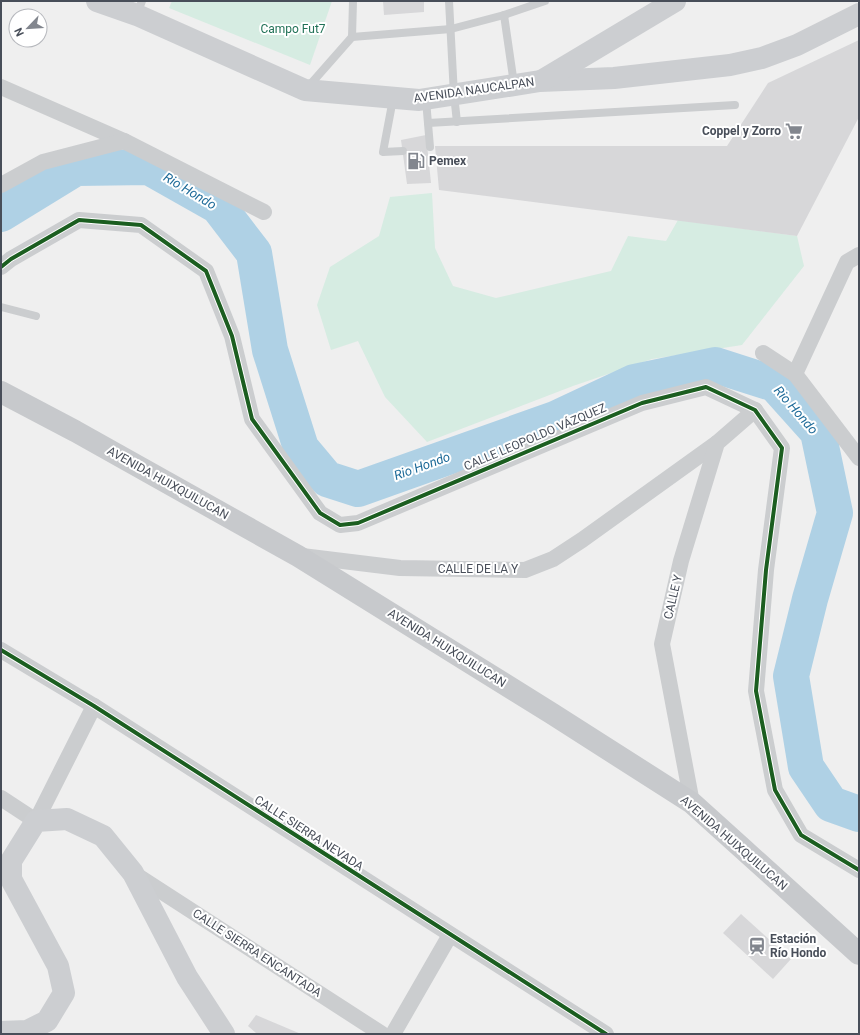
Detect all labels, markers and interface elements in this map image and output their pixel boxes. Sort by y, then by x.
north arrow [8,8,48,48]
park label: Campo Fut7 [260,22,326,36]
text: N [12,26,27,38]
street label: AVENIDA NAUCALPAN [413,75,535,105]
supermarket icon: Coppel y Zorro [784,121,804,141]
place label: Coppel y Zorro [702,124,781,138]
fuel station icon: Pemex [406,151,426,171]
place label: Pemex [429,154,467,168]
water label: Rio Hondo [161,169,219,213]
water label: Rio Hondo [771,383,821,437]
street label: CALLE LEOPOLDO VÁZQUEZ [461,400,608,473]
street label: AVENIDA HUIXQUILUCAN [105,444,231,522]
water label: Rio Hondo [392,449,452,483]
street label: CALLE DE LA Y [438,562,519,576]
street label: CALLE Y [661,572,685,621]
street label: AVENIDA HUIXQUILUCAN [385,606,509,690]
street label: CALLE SIERRA NEVADA [252,793,366,874]
street label: AVENIDA HUIXQUILUCAN [678,793,790,893]
street label: CALLE SIERRA ENCANTADA [190,906,324,1000]
place label: Estación Río Hondo [770,932,826,960]
station icon: Estación Río Hondo [747,936,767,956]

